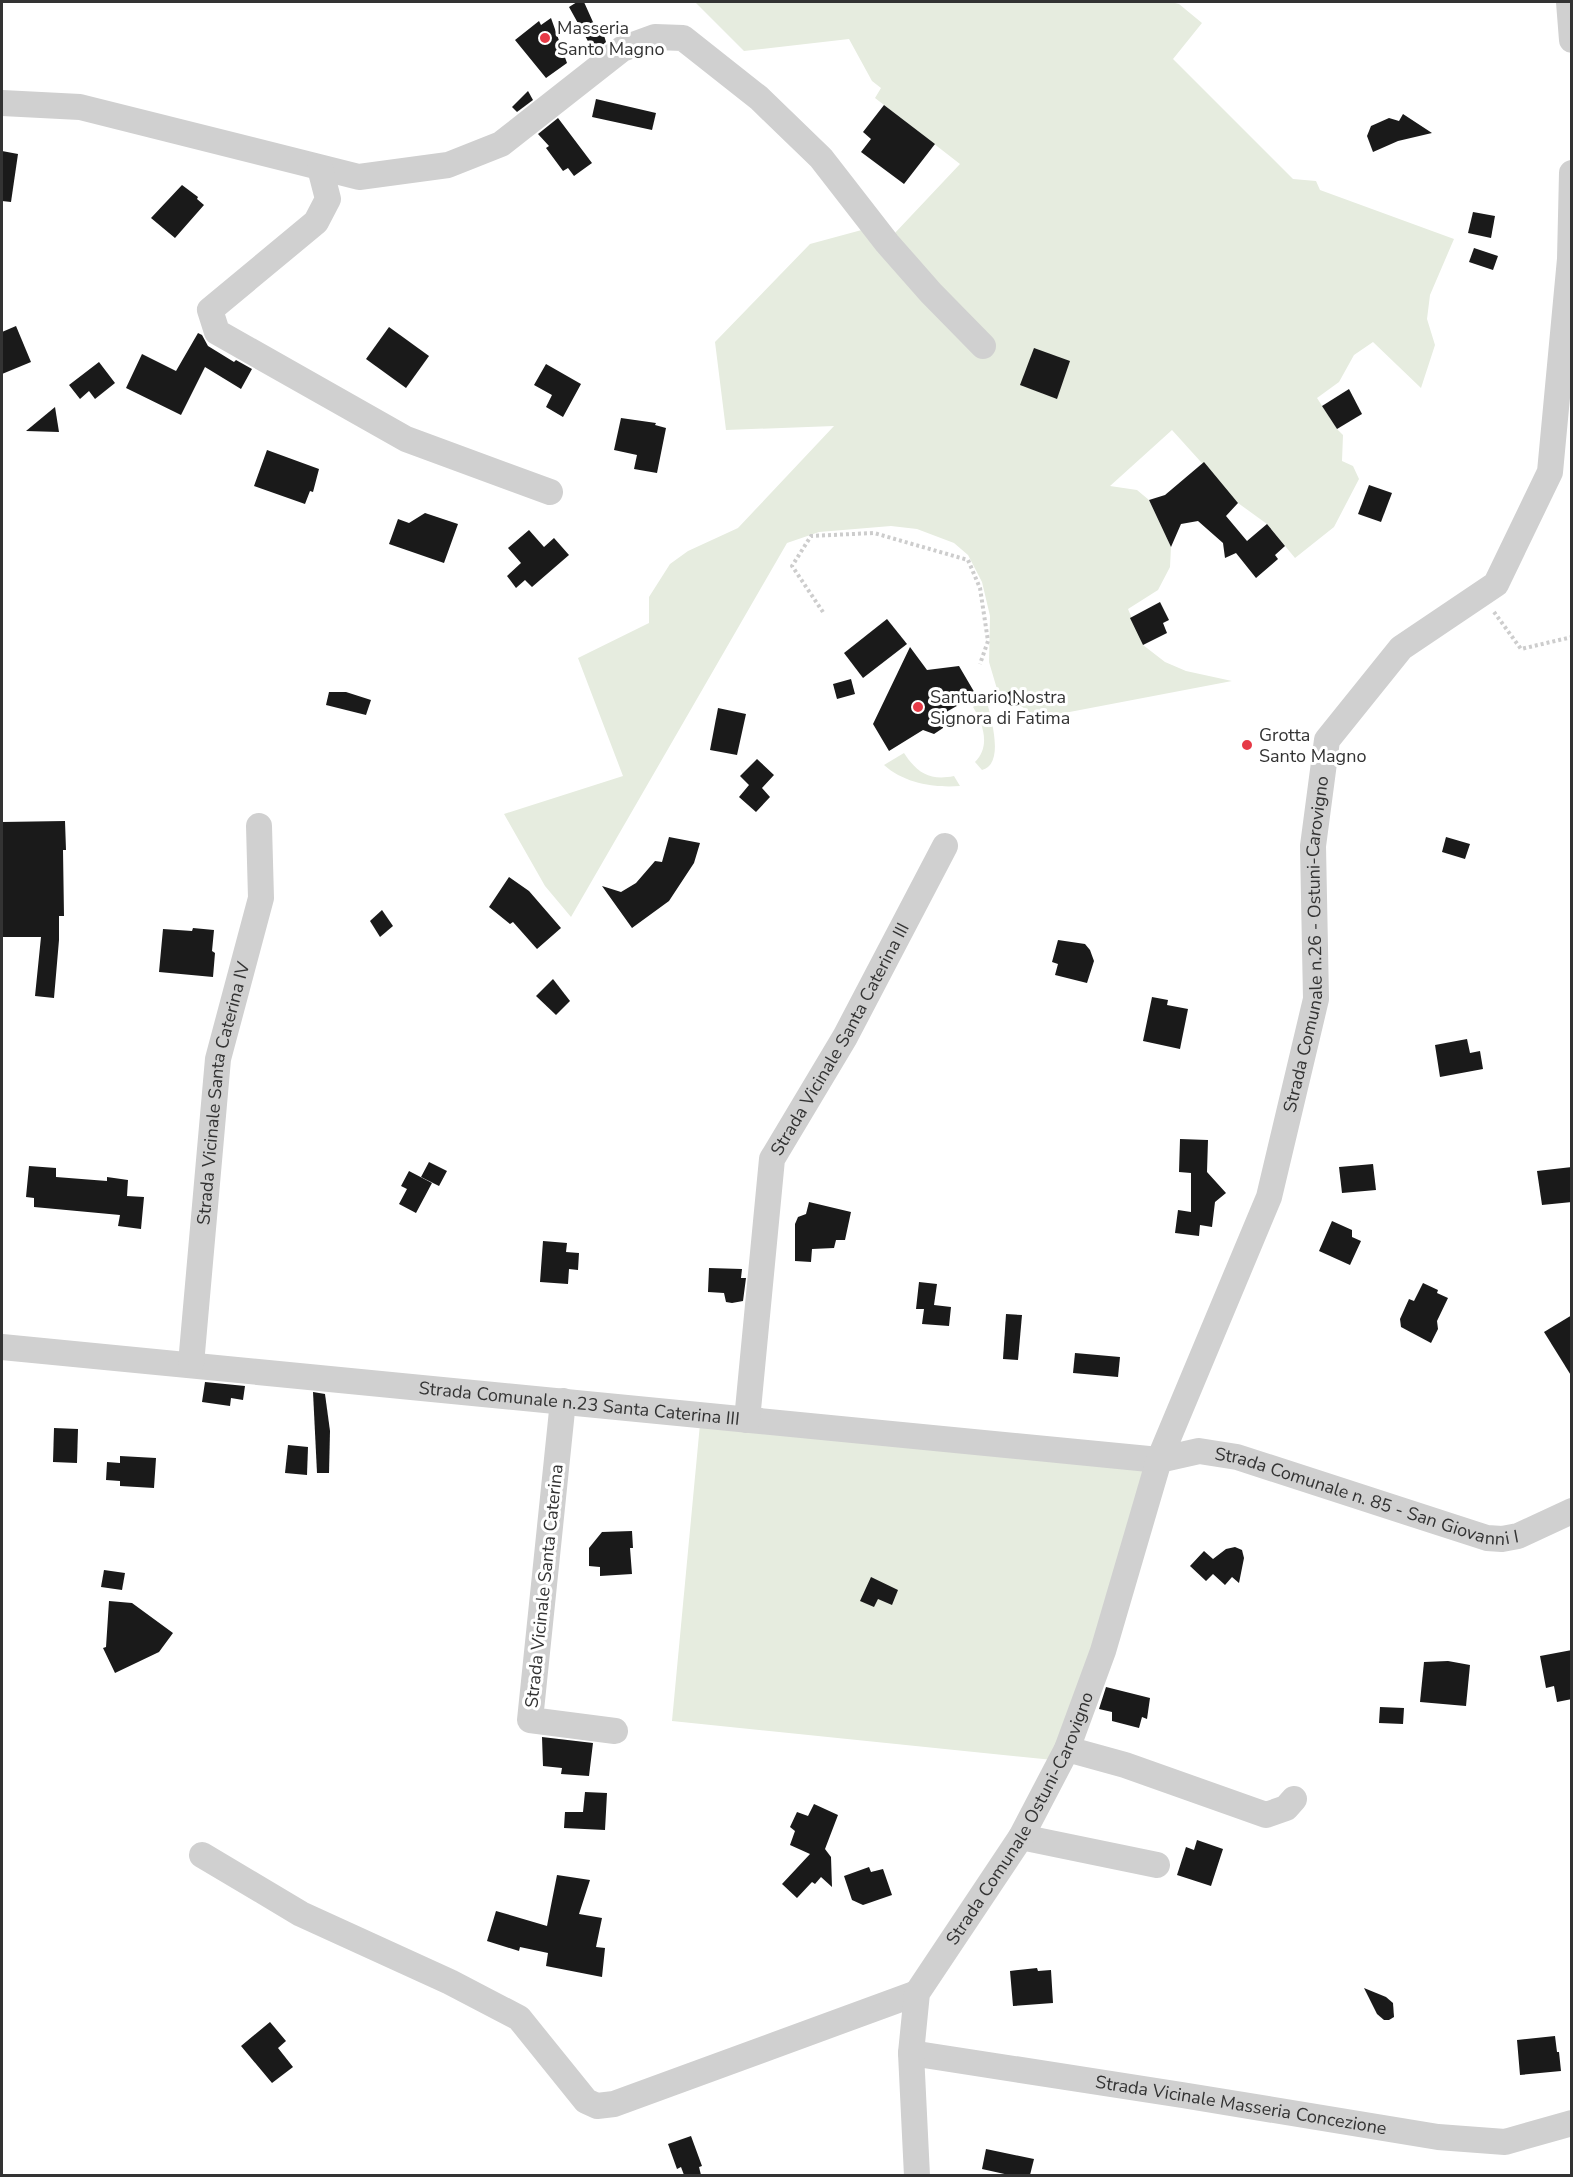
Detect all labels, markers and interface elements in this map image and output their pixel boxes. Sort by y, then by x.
place label: Masseria Santo Magno [557,16,664,61]
marker: Masseria Santo Magno [538,31,552,45]
place label: Santuario Nostra Signora di Fatima [930,685,1070,730]
marker: Santuario Nostra Signora di Fatima [911,700,925,714]
place label: Grotta Santo Magno [1259,723,1366,768]
marker: Grotta Santo Magno [1240,738,1254,752]
street label: Strada Comunale n.26 - Ostuni-Carovigno [1277,774,1334,1115]
street label: Strada Vicinale Santa Caterina III [765,918,915,1160]
street label: Strada Vicinale Santa Caterina IV [191,958,256,1226]
street label: Strada Comunale n.23 Santa Caterina III [418,1376,741,1431]
street label: Strada Comunale n. 85 - San Giovanni I [1213,1442,1521,1551]
street label: Strada Vicinale Santa Caterina [519,1463,569,1709]
street label: Strada Comunale Ostuni-Carovigno [940,1688,1099,1950]
street label: Strada Vicinale Masseria Concezione [1094,2070,1388,2140]

